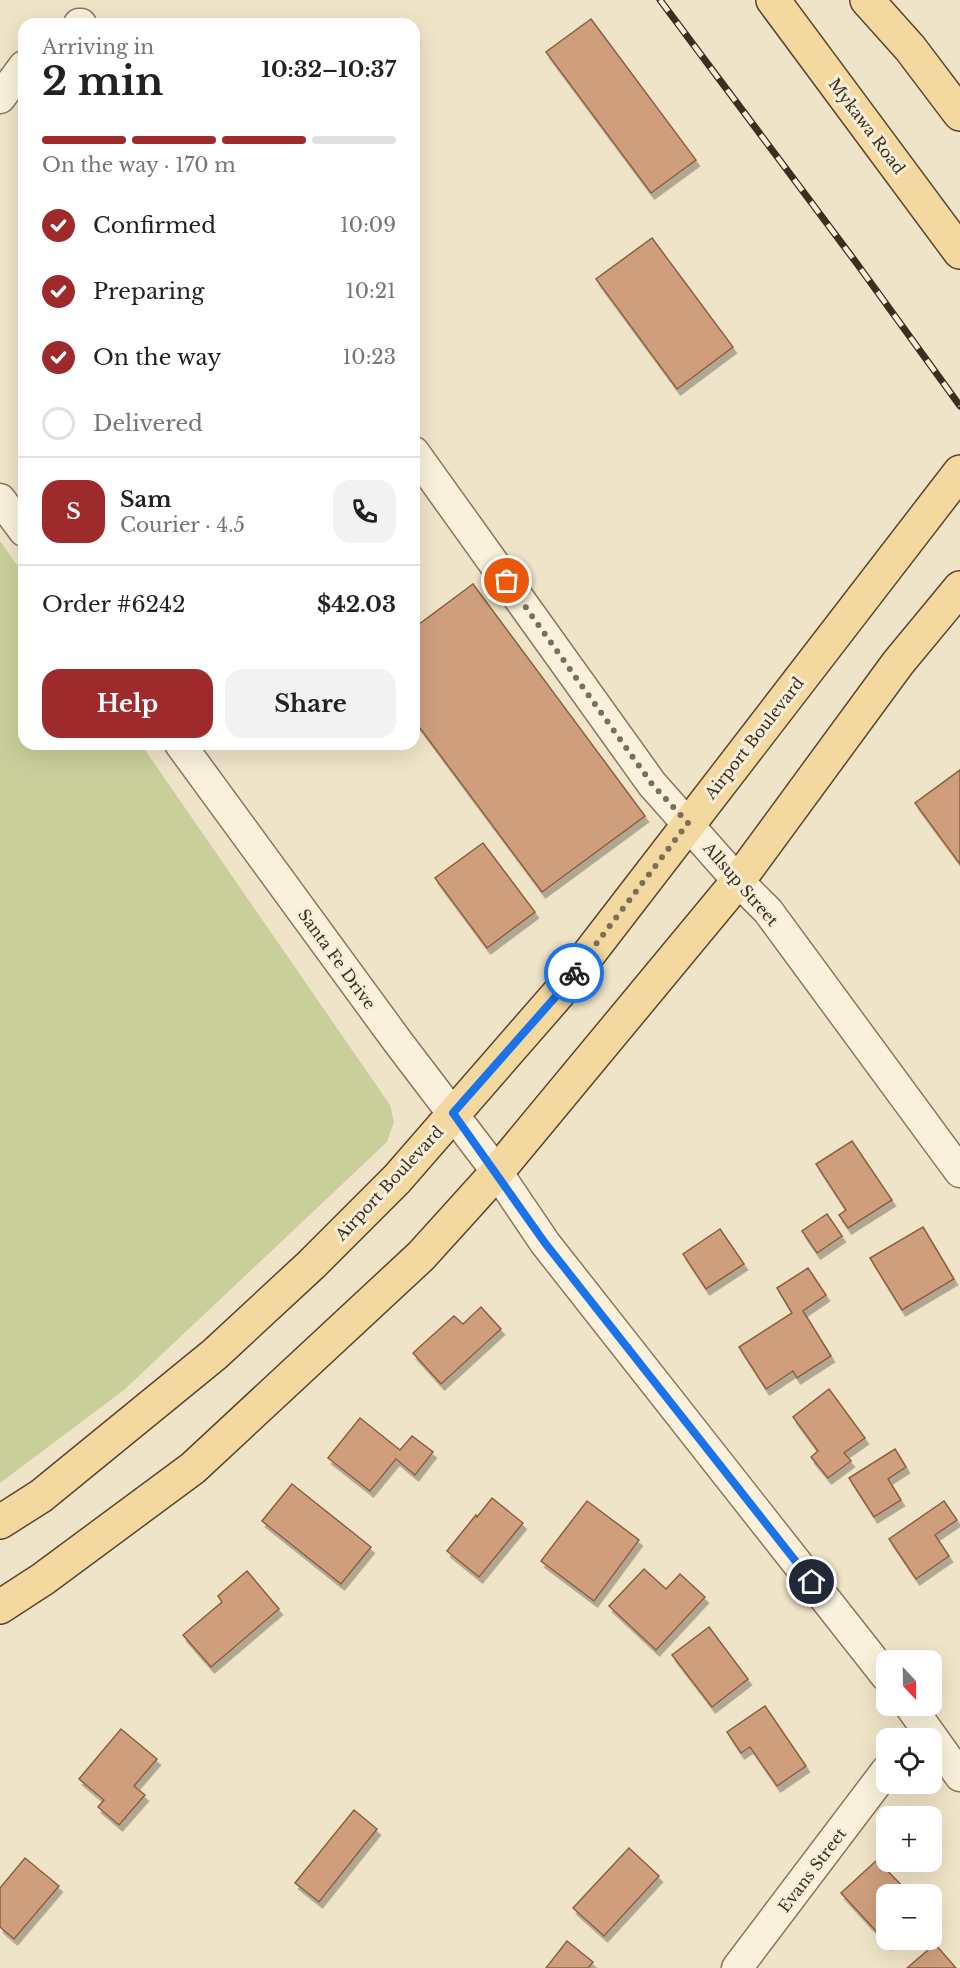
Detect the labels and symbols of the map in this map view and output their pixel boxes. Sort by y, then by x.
street label: Mykawa Road [824,74,910,178]
pin [481,555,532,606]
street label: Airport Boulevard [700,673,808,804]
street label: Allsup Street [699,837,783,930]
street label: Santa Fe Drive [294,905,380,1013]
courier [544,943,604,1003]
street label: Airport Boulevard [330,1121,447,1245]
pin [786,1556,837,1607]
north arrow [876,1650,942,1716]
street label: Evans Street [774,1824,850,1916]

